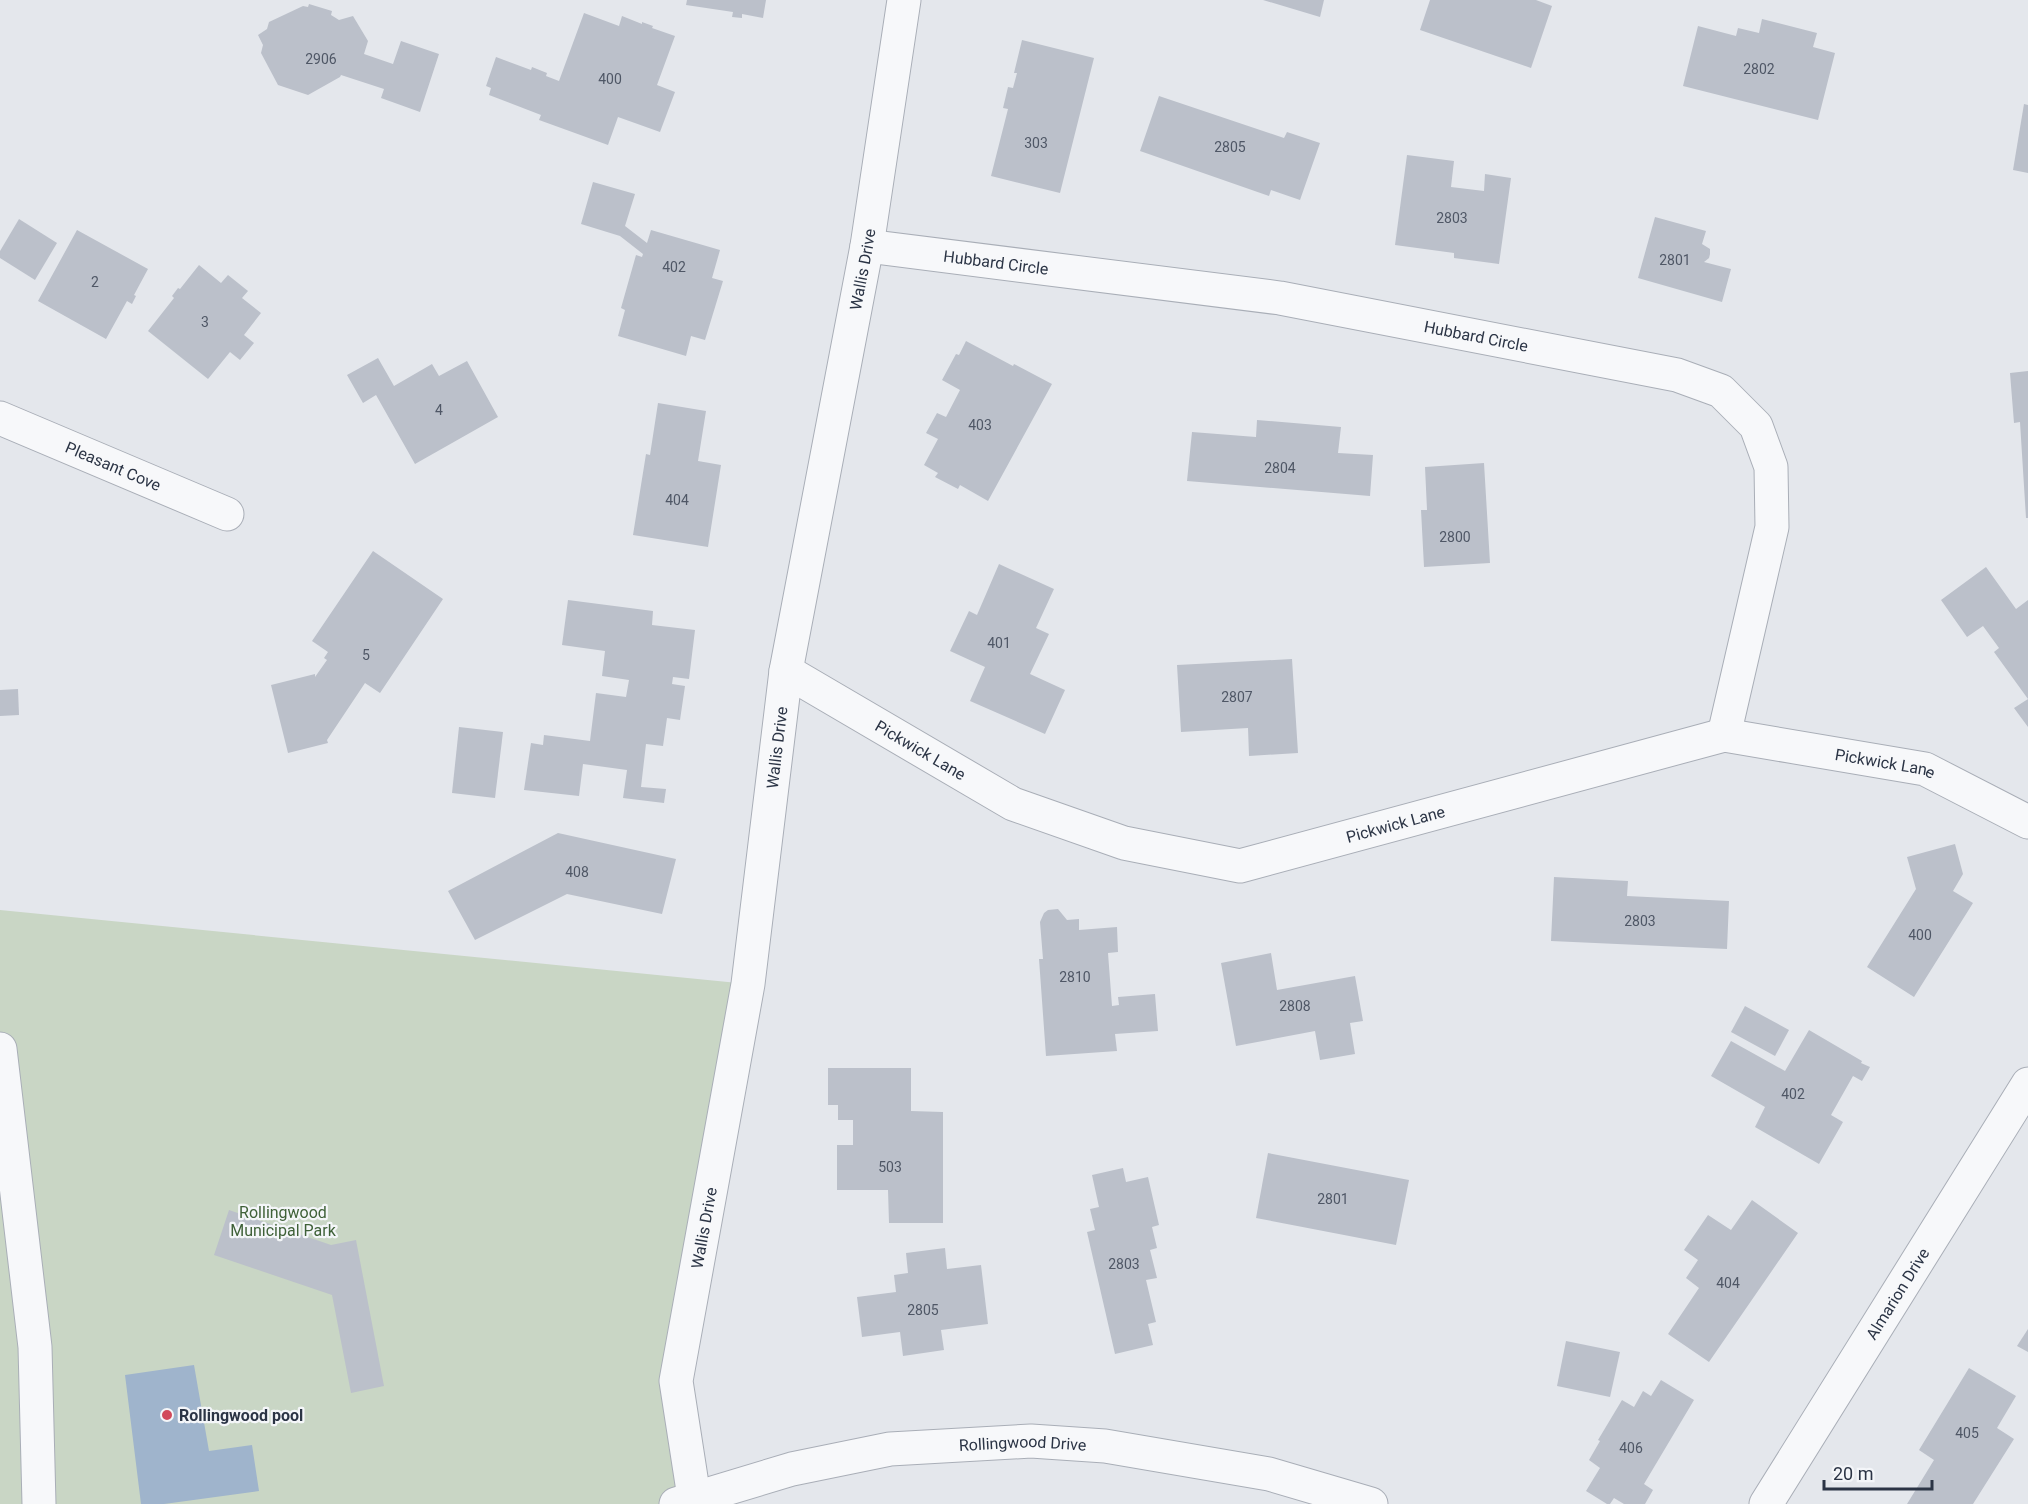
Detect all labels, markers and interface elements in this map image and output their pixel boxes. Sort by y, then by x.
house number: 2906 [305,51,337,67]
house number: 2802 [1743,61,1775,77]
house number: 400 [598,71,622,87]
house number: 303 [1024,135,1048,151]
house number: 2805 [1214,139,1246,155]
house number: 2803 [1436,210,1468,226]
street label: Wallis Drive [845,227,879,312]
street label: Hubbard Circle [942,246,1050,278]
house number: 2801 [1659,252,1691,268]
house number: 402 [662,259,686,275]
house number: 2 [91,274,99,290]
house number: 3 [201,314,209,330]
street label: Hubbard Circle [1422,317,1530,355]
house number: 4 [435,402,443,418]
house number: 403 [968,417,992,433]
street label: Pleasant Cove [63,437,164,494]
house number: 2804 [1264,460,1296,476]
house number: 404 [665,492,689,508]
house number: 2800 [1439,529,1471,545]
house number: 401 [987,635,1011,651]
house number: 5 [362,647,370,663]
house number: 2807 [1221,689,1253,705]
street label: Wallis Drive [762,706,791,790]
street label: Pickwick Lane [872,716,969,784]
street label: Pickwick Lane [1834,744,1939,782]
street label: Pickwick Lane [1344,802,1447,846]
house number: 408 [565,864,589,880]
house number: 2803 [1624,913,1656,929]
house number: 400 [1908,927,1932,943]
house number: 2810 [1059,969,1091,985]
house number: 2808 [1279,998,1311,1014]
house number: 402 [1781,1086,1805,1102]
house number: 503 [878,1159,902,1175]
street label: Wallis Drive [687,1186,720,1270]
house number: 2801 [1317,1191,1349,1207]
park label: Rollingwood Municipal Park [230,1203,337,1240]
street label: Almarion Drive [1862,1244,1933,1343]
house number: 2803 [1108,1256,1140,1272]
house number: 404 [1716,1275,1740,1291]
house number: 2805 [907,1302,939,1318]
place label: Rollingwood pool [179,1406,303,1425]
marker: Rollingwood pool [160,1408,174,1422]
house number: 405 [1955,1425,1979,1441]
street label: Rollingwood Drive [958,1431,1087,1455]
house number: 406 [1619,1440,1643,1456]
scale bar [1824,1453,1932,1491]
text: 20 m [1833,1463,1873,1484]

